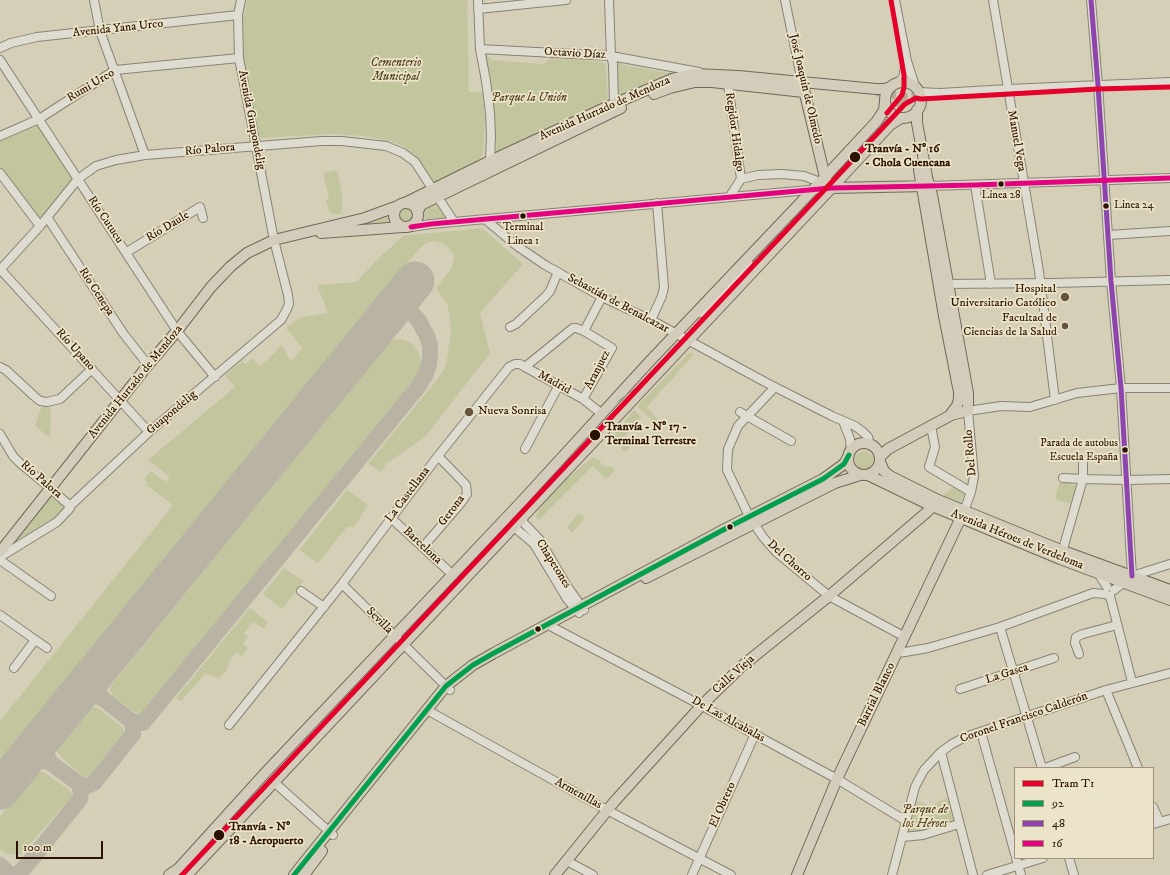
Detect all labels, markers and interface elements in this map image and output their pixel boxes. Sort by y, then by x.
street label: Avenida Yana Urco [72,17,164,41]
street label: José Joaquín de Olmedo [785,33,825,145]
street label: Octavio Díaz [544,45,606,63]
park label: Cementerio Municipal [371,57,421,85]
street label: Rumi Urco [65,66,117,106]
street label: Avenida Guapondelig [234,69,268,171]
street label: Avenida Hurtado de Mendoza [537,74,673,144]
street label: Regidor Hidalgo [721,91,747,173]
park label: Parque la Unión [491,92,567,106]
street label: Manuel Vega [1004,109,1028,173]
street label: Río Palora [184,141,236,159]
place label: Tranvía - Nº 16 - Chola Cuencana [865,143,950,171]
marker: Tranvía - Nº 16 - Chola Cuencana [848,150,862,164]
marker: Linea 28 [996,179,1006,189]
place label: Linea 28 [982,189,1020,203]
street label: Río Cutucu [84,194,126,246]
place label: Linea 24 [1114,199,1154,213]
marker: Linea 24 [1101,201,1111,211]
street label: Río Daule [144,209,192,245]
marker: Terminal Linea 1 [518,211,528,221]
place label: Terminal Linea 1 [503,221,543,247]
street label: Río Cenepa [75,265,117,319]
street label: Sebastián de Benalcazar [565,271,671,337]
place label: Hospital Universitario Católico [951,283,1056,311]
marker: Hospital Universitario Católico [1059,291,1071,303]
place label: Facultad de Ciencias de la Salud [963,312,1057,340]
marker: Facultad de Ciencias de la Salud [1060,321,1070,331]
street label: Avenida Hurtado de Mendoza [86,322,186,442]
street label: Río Upano [52,326,98,374]
street label: Aranjuez [582,348,614,392]
street label: Madrid [535,368,573,398]
street label: Guapondelig [144,388,200,438]
place label: Nueva Sonrisa [478,405,546,419]
marker: Nueva Sonrisa [463,406,475,418]
place label: Tranvía - Nº 17 - Terminal Terrestre [605,421,696,449]
marker: Tranvía - Nº 17 - Terminal Terrestre [588,428,602,442]
street label: Del Rollo [962,429,980,477]
place label: Parada de autobus Escuela España [1040,437,1118,463]
marker: Parada de autobus Escuela España [1120,445,1130,455]
street label: Río Palora [17,458,65,502]
street label: La Castellana [382,464,434,526]
street label: Gerona [436,493,468,529]
street label: Avenida Héroes de Verdeloma [949,507,1085,573]
unlabelled marker [725,522,735,532]
street label: Barcelona [400,524,444,568]
street label: Chapetones [532,537,574,591]
street label: Del Chorro [764,537,814,585]
street label: Sevilla [363,605,395,637]
unlabelled marker [533,624,543,634]
street label: Calle Vieja [710,652,758,698]
street label: La Gasca [984,660,1030,688]
street label: Barrial Blanco [855,661,899,729]
street label: Coronel Francisco Calderón [958,689,1090,747]
street label: De Las Alcabalas [689,694,767,746]
legend [1014,767,1154,859]
street label: Armenillas [552,775,604,813]
text: Tram T1 [1052,776,1095,791]
street label: El Obrero [707,780,739,830]
text: 92 [1052,796,1064,811]
park label: Parque de los Héroes [902,804,948,832]
text: 48 [1052,816,1065,831]
place label: Tranvía - Nº 18 - Aeropuerto [229,821,303,849]
marker: Tranvía - Nº 18 - Aeropuerto [212,828,226,842]
scale bar [18,833,105,859]
text: 16 [1052,836,1063,851]
text: 100 m [23,840,52,855]

